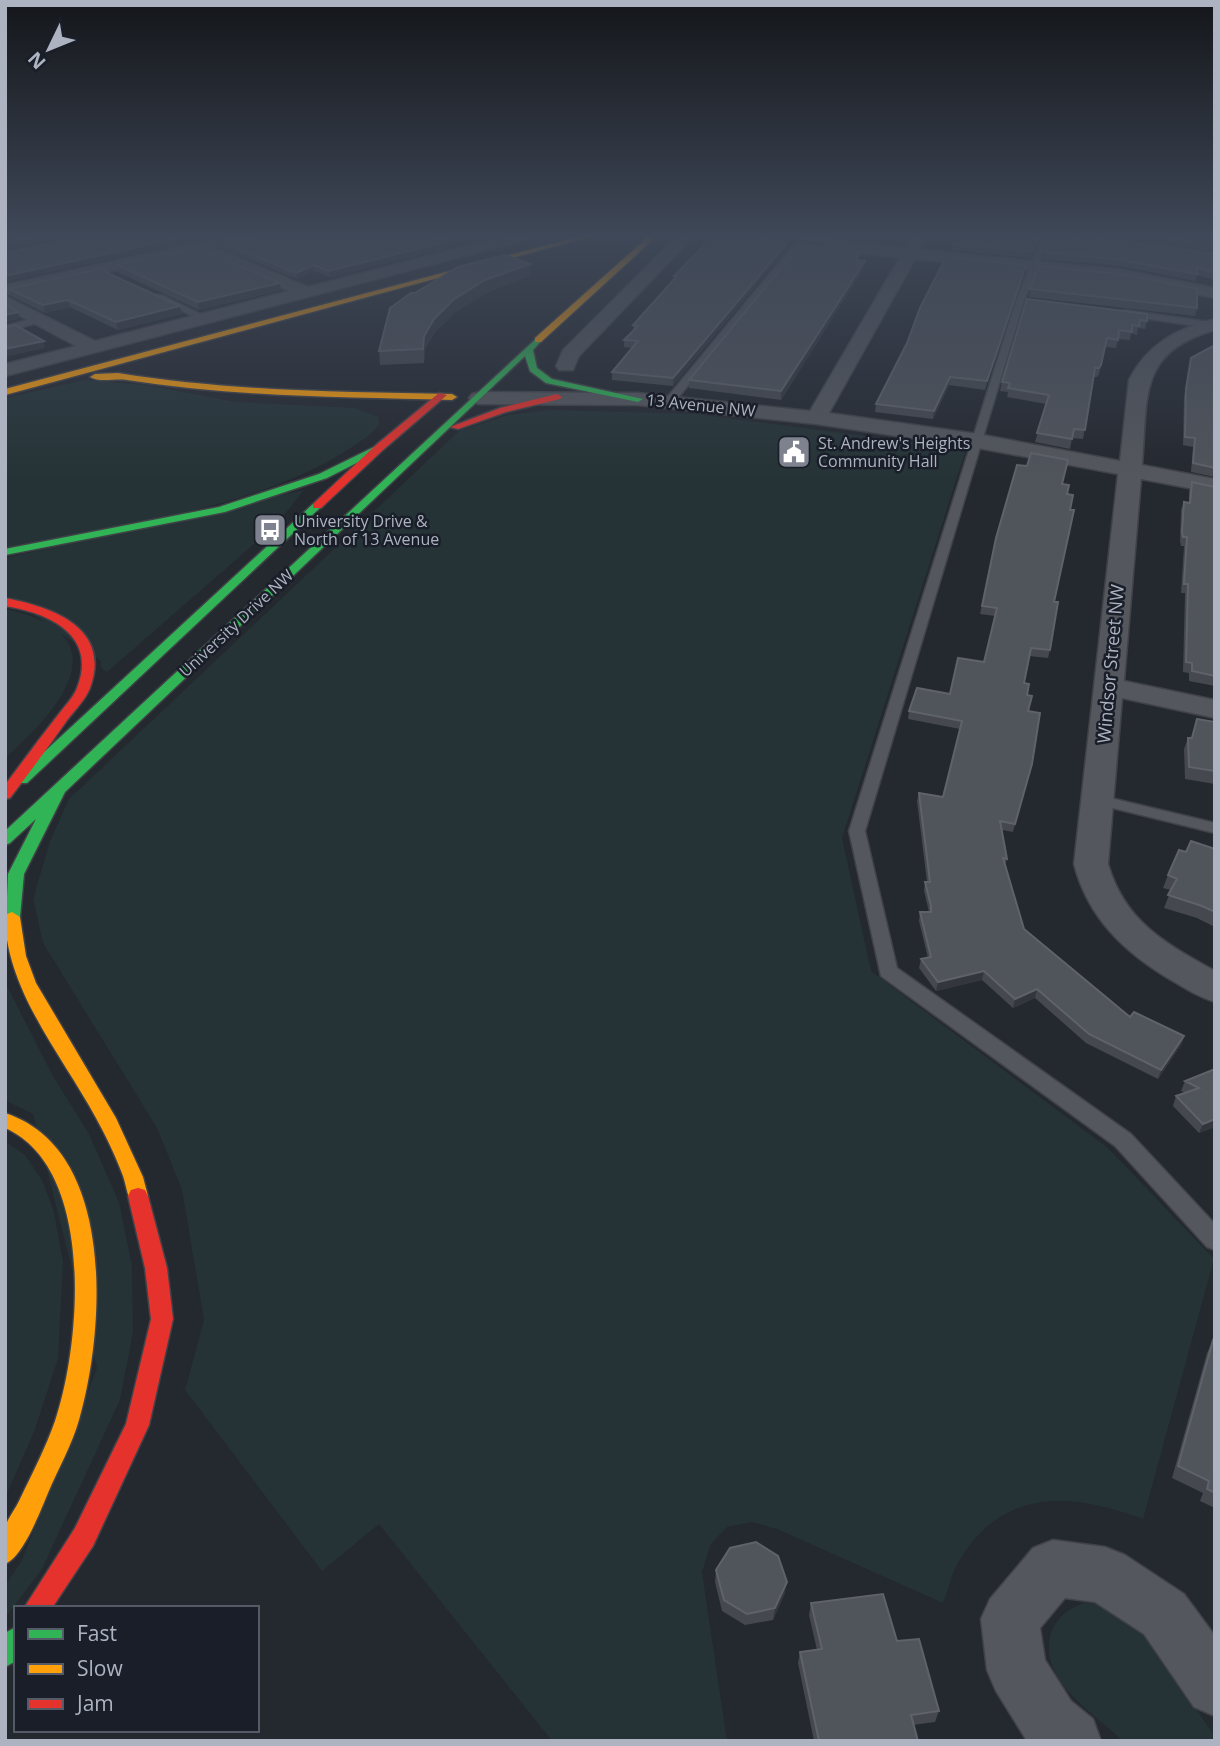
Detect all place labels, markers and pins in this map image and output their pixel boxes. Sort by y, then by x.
place label: St. Andrew's Heights Community Hall [818,432,970,472]
public building icon: St. Andrew's Heights Community Hall [775,433,813,471]
place label: University Drive & North of 13 Avenue [294,510,439,550]
bus stop icon: University Drive & North of 13 Avenue [251,511,289,549]

